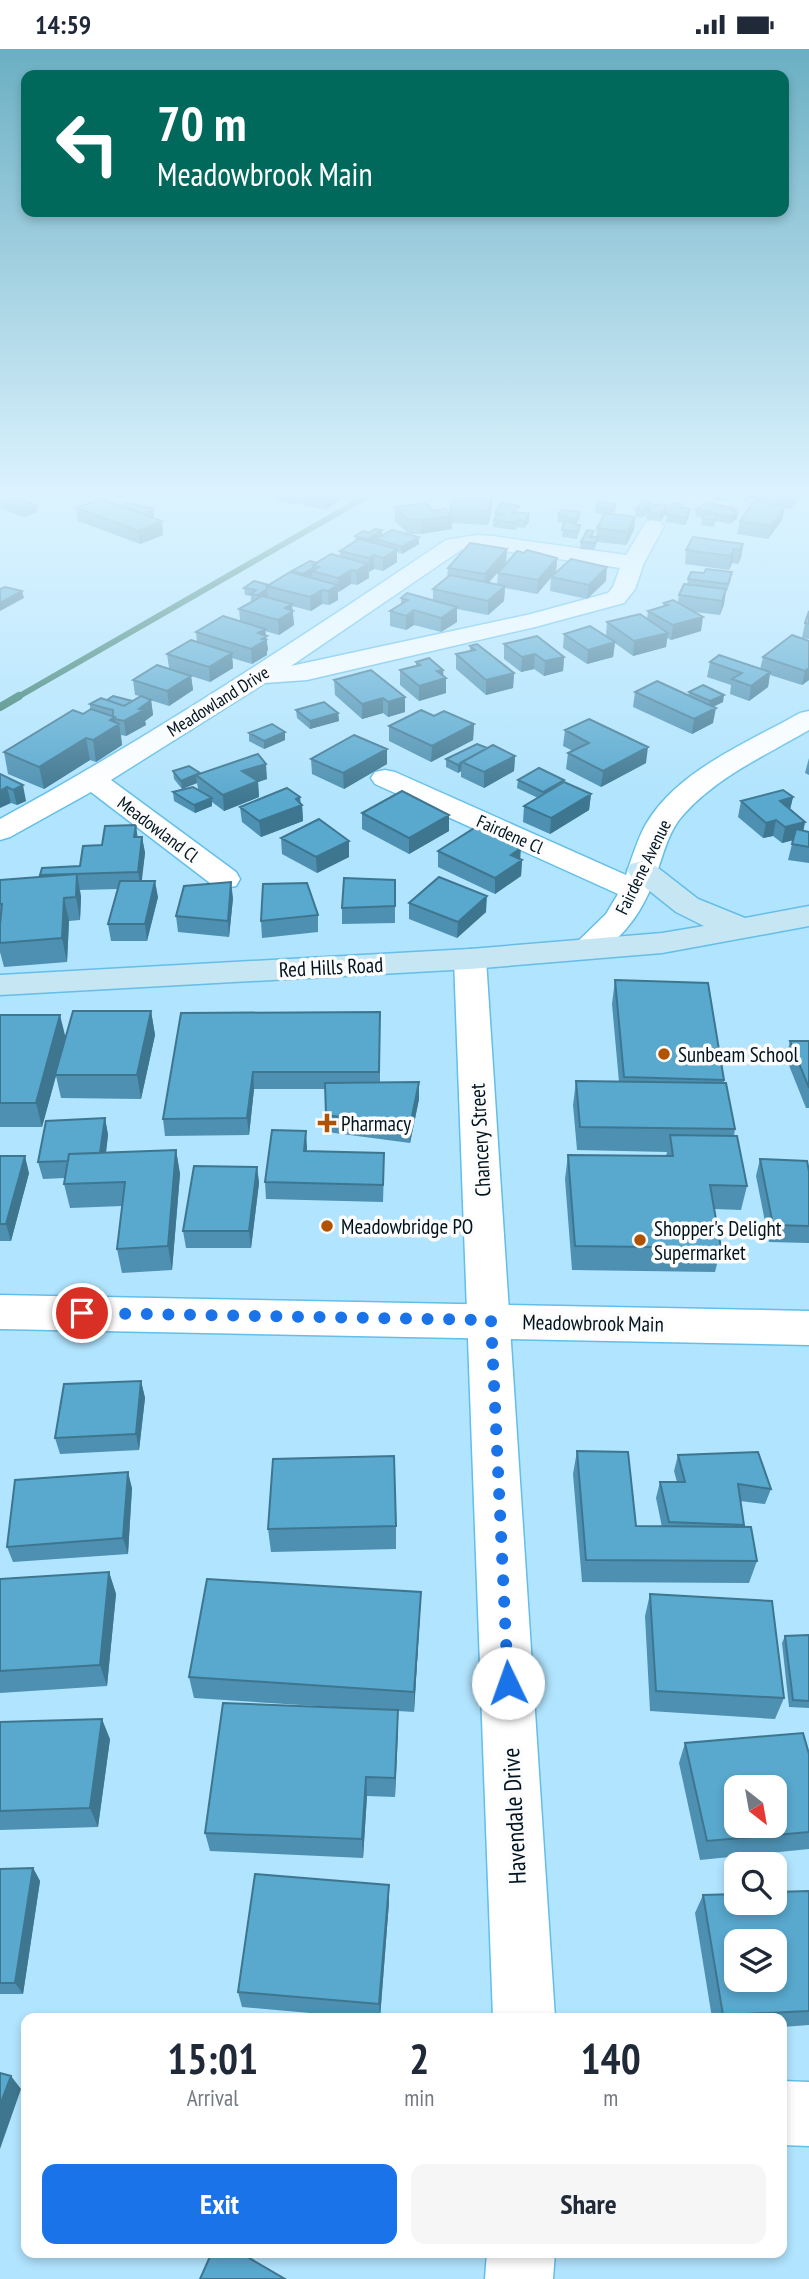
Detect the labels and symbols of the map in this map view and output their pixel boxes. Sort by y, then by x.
street label: Meadowland Drive [163,661,273,741]
street label: Meadowland Cl [113,791,204,867]
street label: Fairdene Cl [473,809,548,859]
street label: Fairdene Avenue [610,816,676,918]
street label: Red Hills Road [278,951,384,983]
place label: Sunbeam School [678,1041,798,1068]
marker: Sunbeam School [656,1046,672,1062]
street label: Chancery Street [464,1083,496,1197]
place label: Pharmacy [341,1110,411,1137]
marker: Pharmacy [319,1115,335,1131]
place label: Meadowbridge PO [341,1213,473,1240]
place label: Shopper's Delight Supermarket [654,1215,782,1266]
marker: Meadowbridge PO [319,1218,335,1234]
marker: Shopper's Delight Supermarket [632,1232,648,1248]
pin [52,1283,112,1343]
street label: Meadowbrook Main [522,1308,664,1338]
position arrow [471,1646,545,1720]
street label: Havendale Drive [495,1747,533,1885]
north arrow [724,1775,788,1837]

